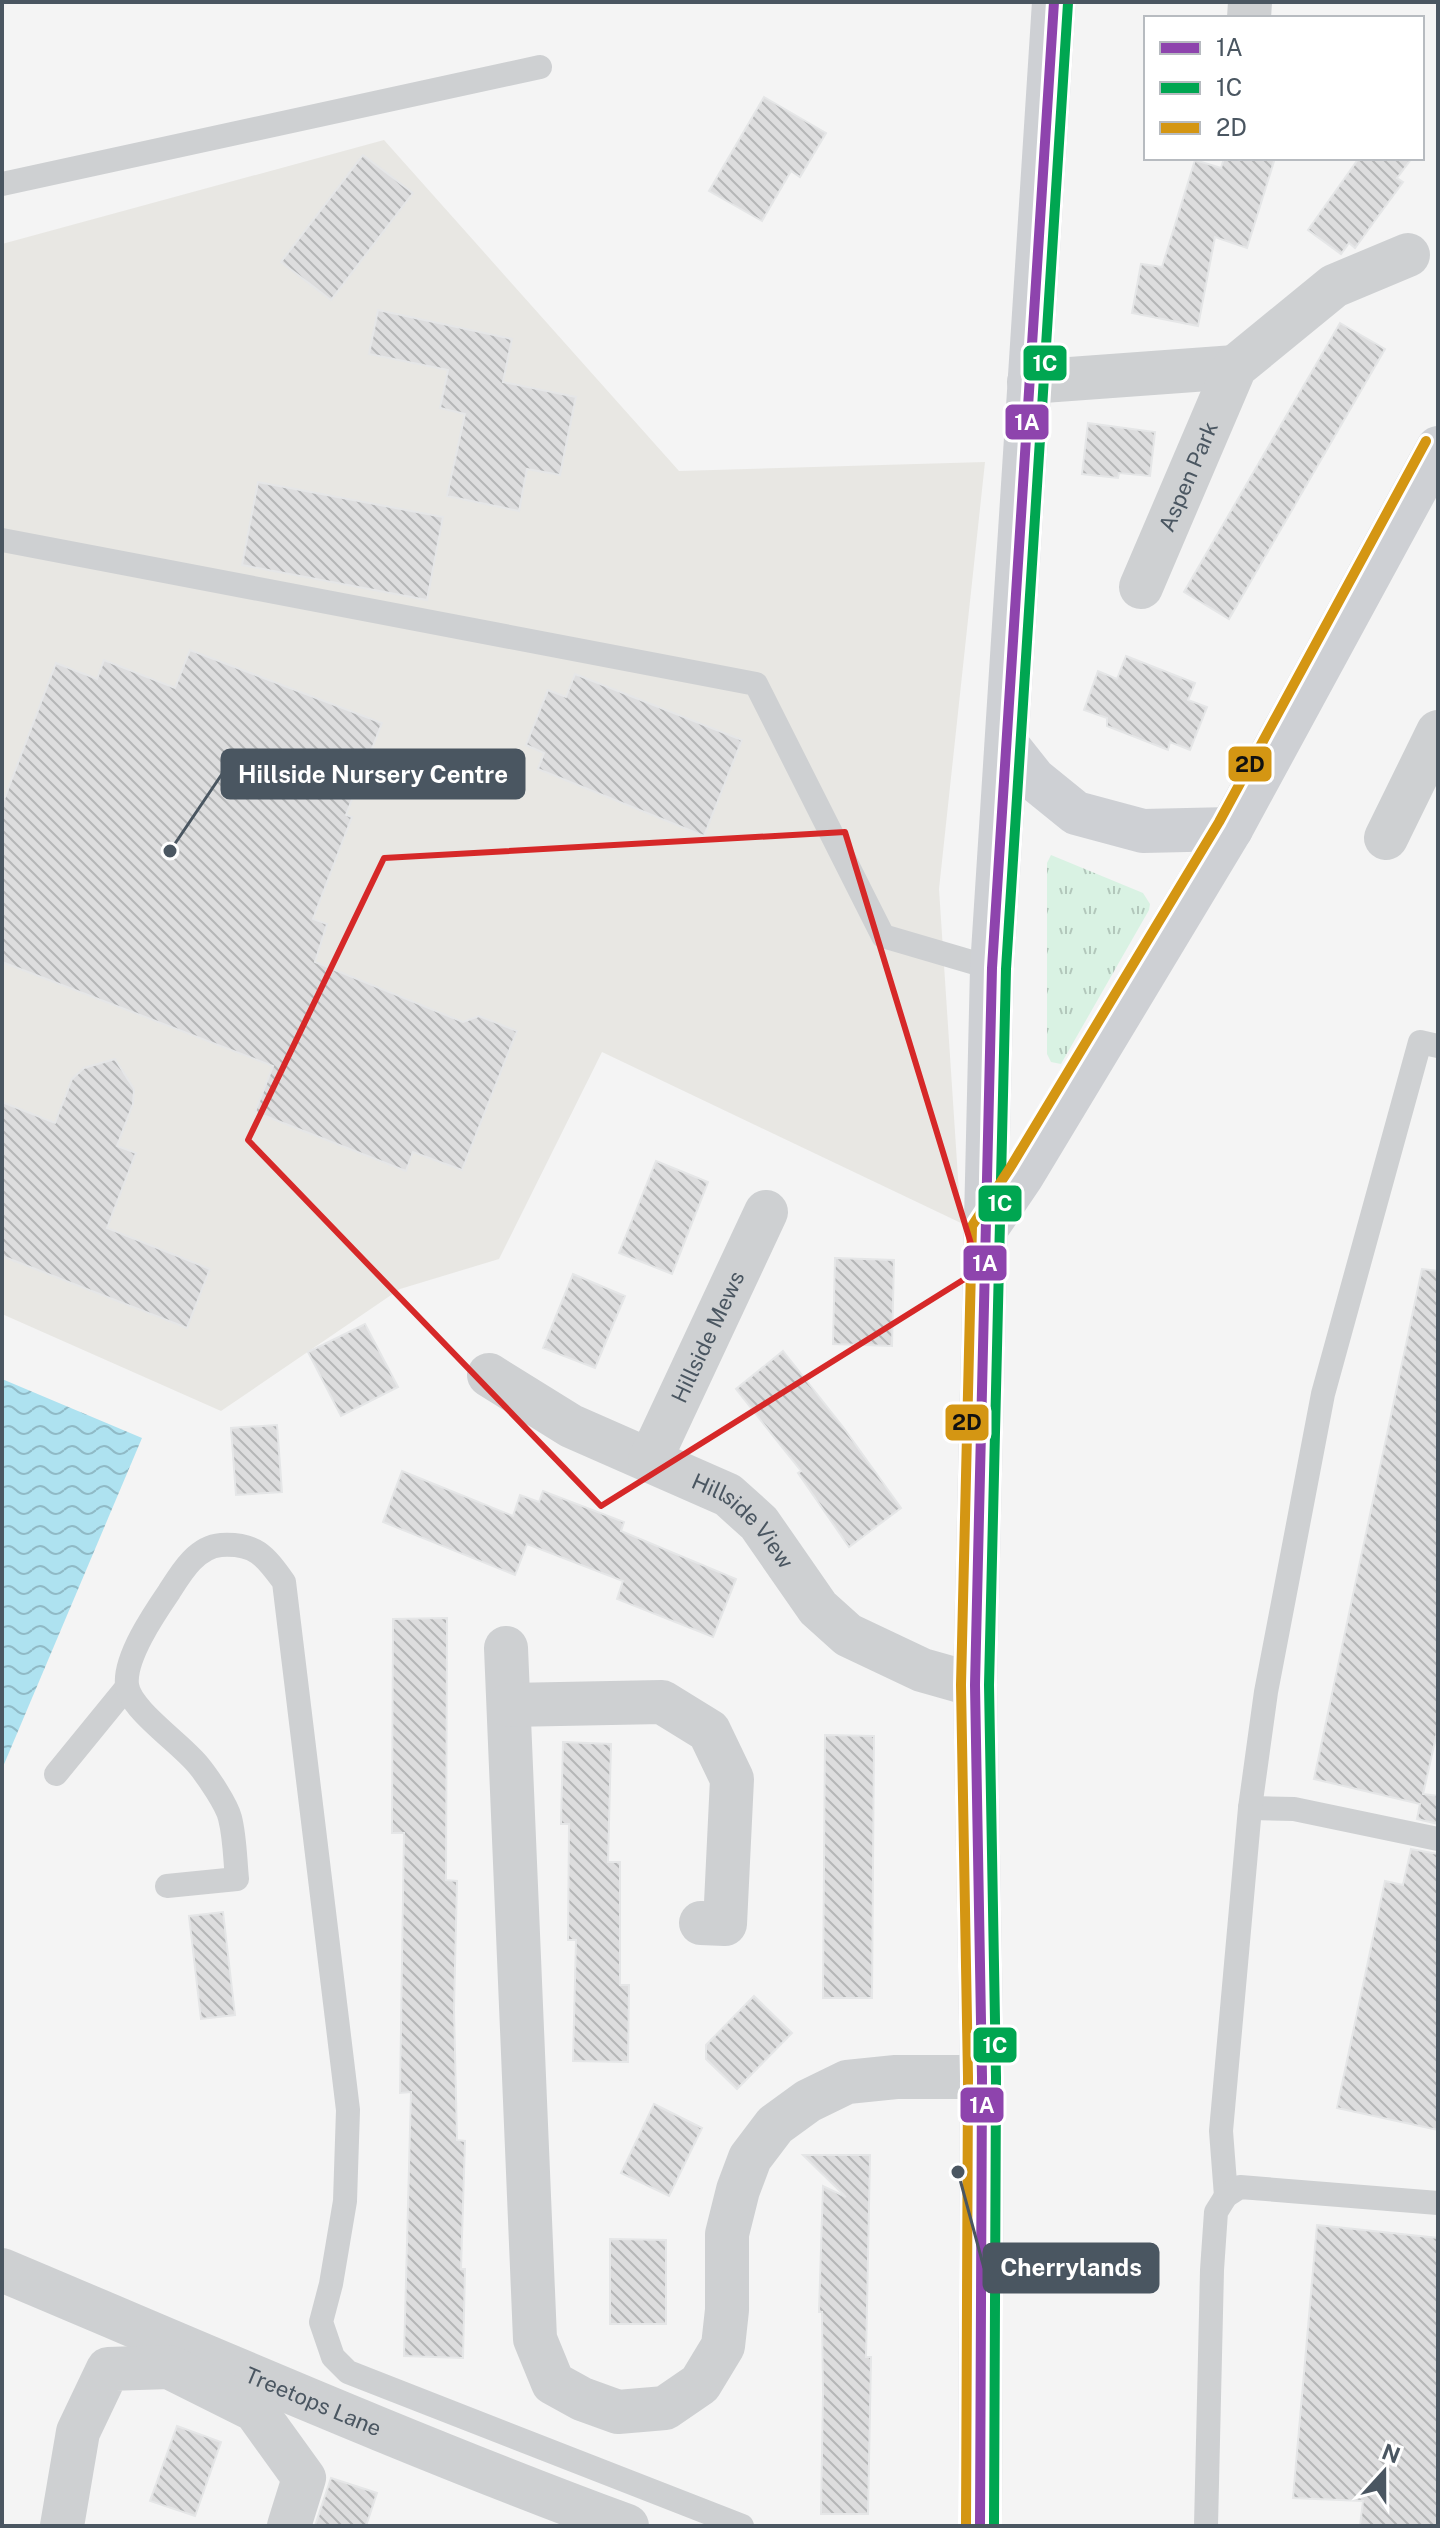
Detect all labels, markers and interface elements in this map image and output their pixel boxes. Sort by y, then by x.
legend [1144,16,1424,160]
text: 1A [1216,33,1243,61]
text: 1C [1216,73,1242,101]
text: 2D [1216,113,1247,141]
line badge: 1C [1022,344,1068,382]
text: 1C [1032,350,1058,376]
line badge: 1A [1004,403,1050,441]
text: 1A [1014,409,1040,435]
street label: Aspen Park [1153,418,1223,536]
line badge: 2D [1227,745,1273,783]
callout: Hillside Nursery Centre [222,750,524,798]
text: 2D [1235,751,1265,777]
text: Hillside Nursery Centre [238,760,508,788]
line badge: 1C [977,1184,1023,1223]
text: 1C [987,1190,1013,1216]
line badge: 1A [962,1244,1008,1282]
text: 1A [972,1250,998,1276]
street label: Hillside Mews [666,1267,750,1407]
line badge: 2D [944,1403,990,1442]
text: 2D [952,1409,982,1435]
street label: Hillside View [688,1468,799,1573]
line badge: 1C [972,2026,1018,2064]
text: 1C [982,2032,1008,2058]
line badge: 1A [959,2086,1005,2124]
text: 1A [969,2092,995,2118]
callout: Cherrylands [984,2244,1158,2292]
text: Cherrylands [1000,2253,1142,2281]
street label: Treetops Lane [241,2361,385,2441]
north arrow [1344,2432,1424,2512]
text: N [1378,2438,1404,2469]

